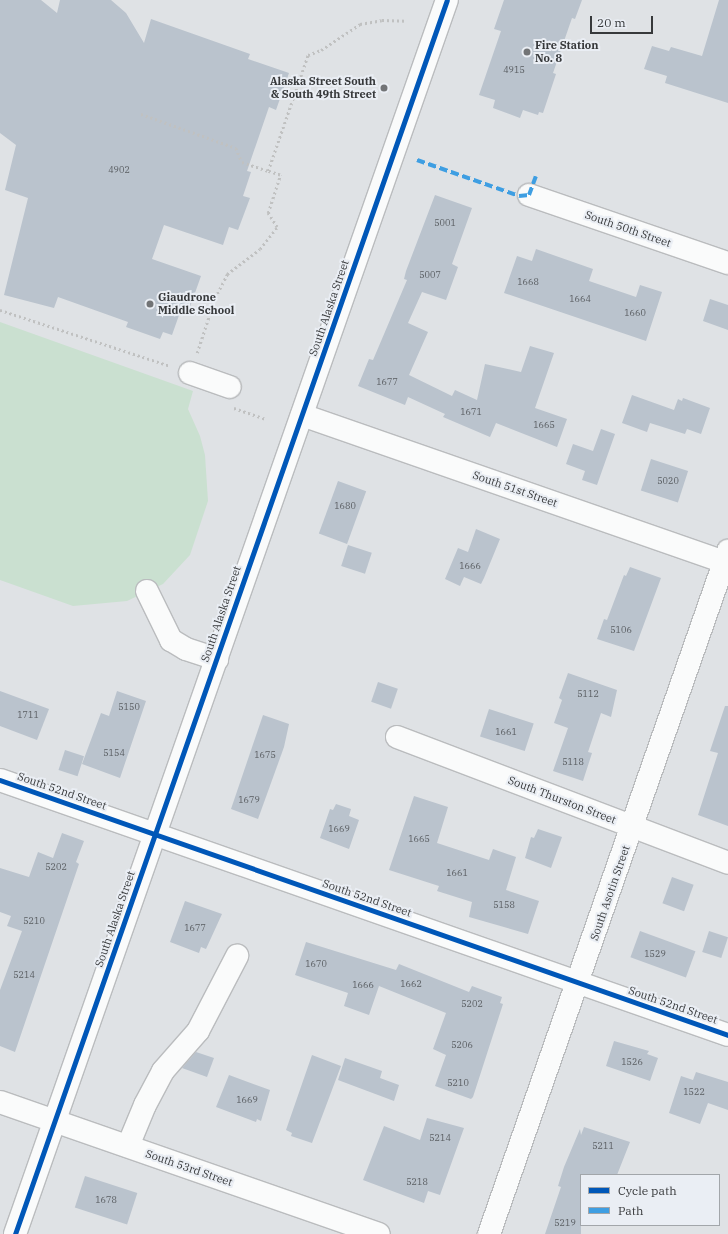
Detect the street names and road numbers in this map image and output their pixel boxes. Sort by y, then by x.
street label: South 50th Street [583,208,673,250]
street label: South Alaska Street [306,258,352,358]
street label: South 51st Street [471,468,559,510]
street label: South Alaska Street [198,564,244,664]
street label: South 52nd Street [16,770,108,812]
street label: South Thurston Street [506,773,618,827]
street label: South Asotin Street [588,844,632,942]
street label: South Alaska Street [92,869,138,969]
street label: South 52nd Street [321,877,413,919]
street label: South 52nd Street [627,984,719,1026]
street label: South 53rd Street [144,1147,234,1189]

